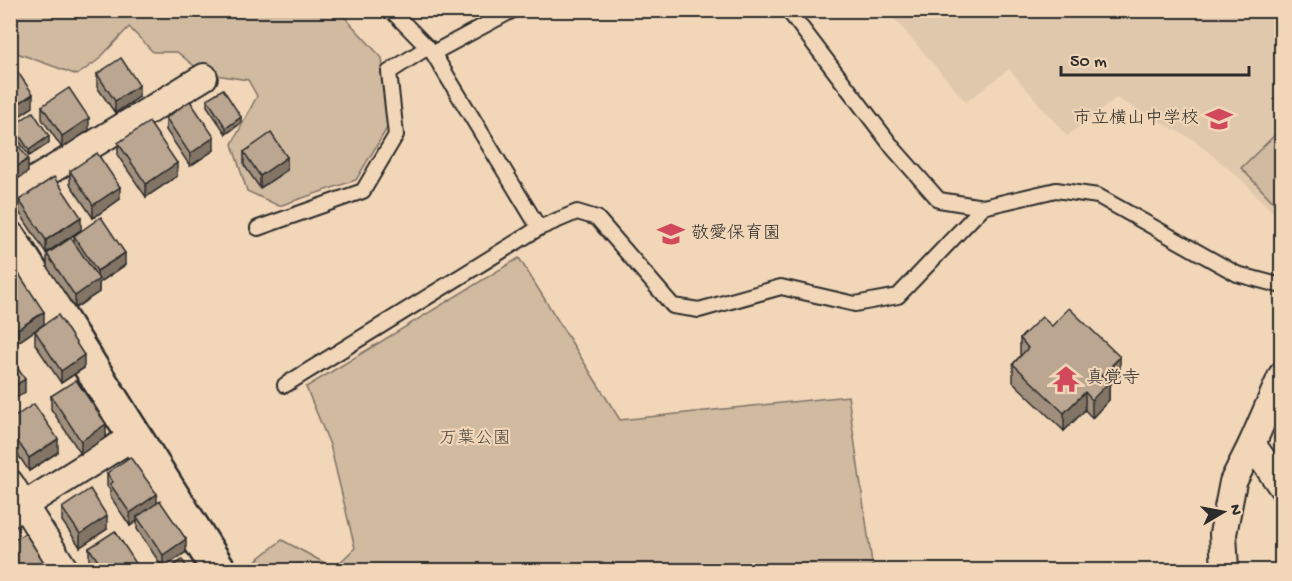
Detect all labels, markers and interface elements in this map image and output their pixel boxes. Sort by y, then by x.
scale bar [1061,39,1248,77]
text: 50 m [1070,52,1107,73]
school or university icon: 市立横山中学校 [1204,104,1234,134]
place label: 市立横山中学校 [1073,108,1199,130]
school or university icon: 敬愛保育園 [656,219,686,249]
place label: 敬愛保育園 [691,223,781,245]
temple icon: 真覚寺 [1051,364,1081,394]
place label: 真覚寺 [1086,368,1140,390]
park label: 万葉公園 [439,428,511,450]
north arrow [1193,482,1253,542]
text: N [1224,503,1245,517]

